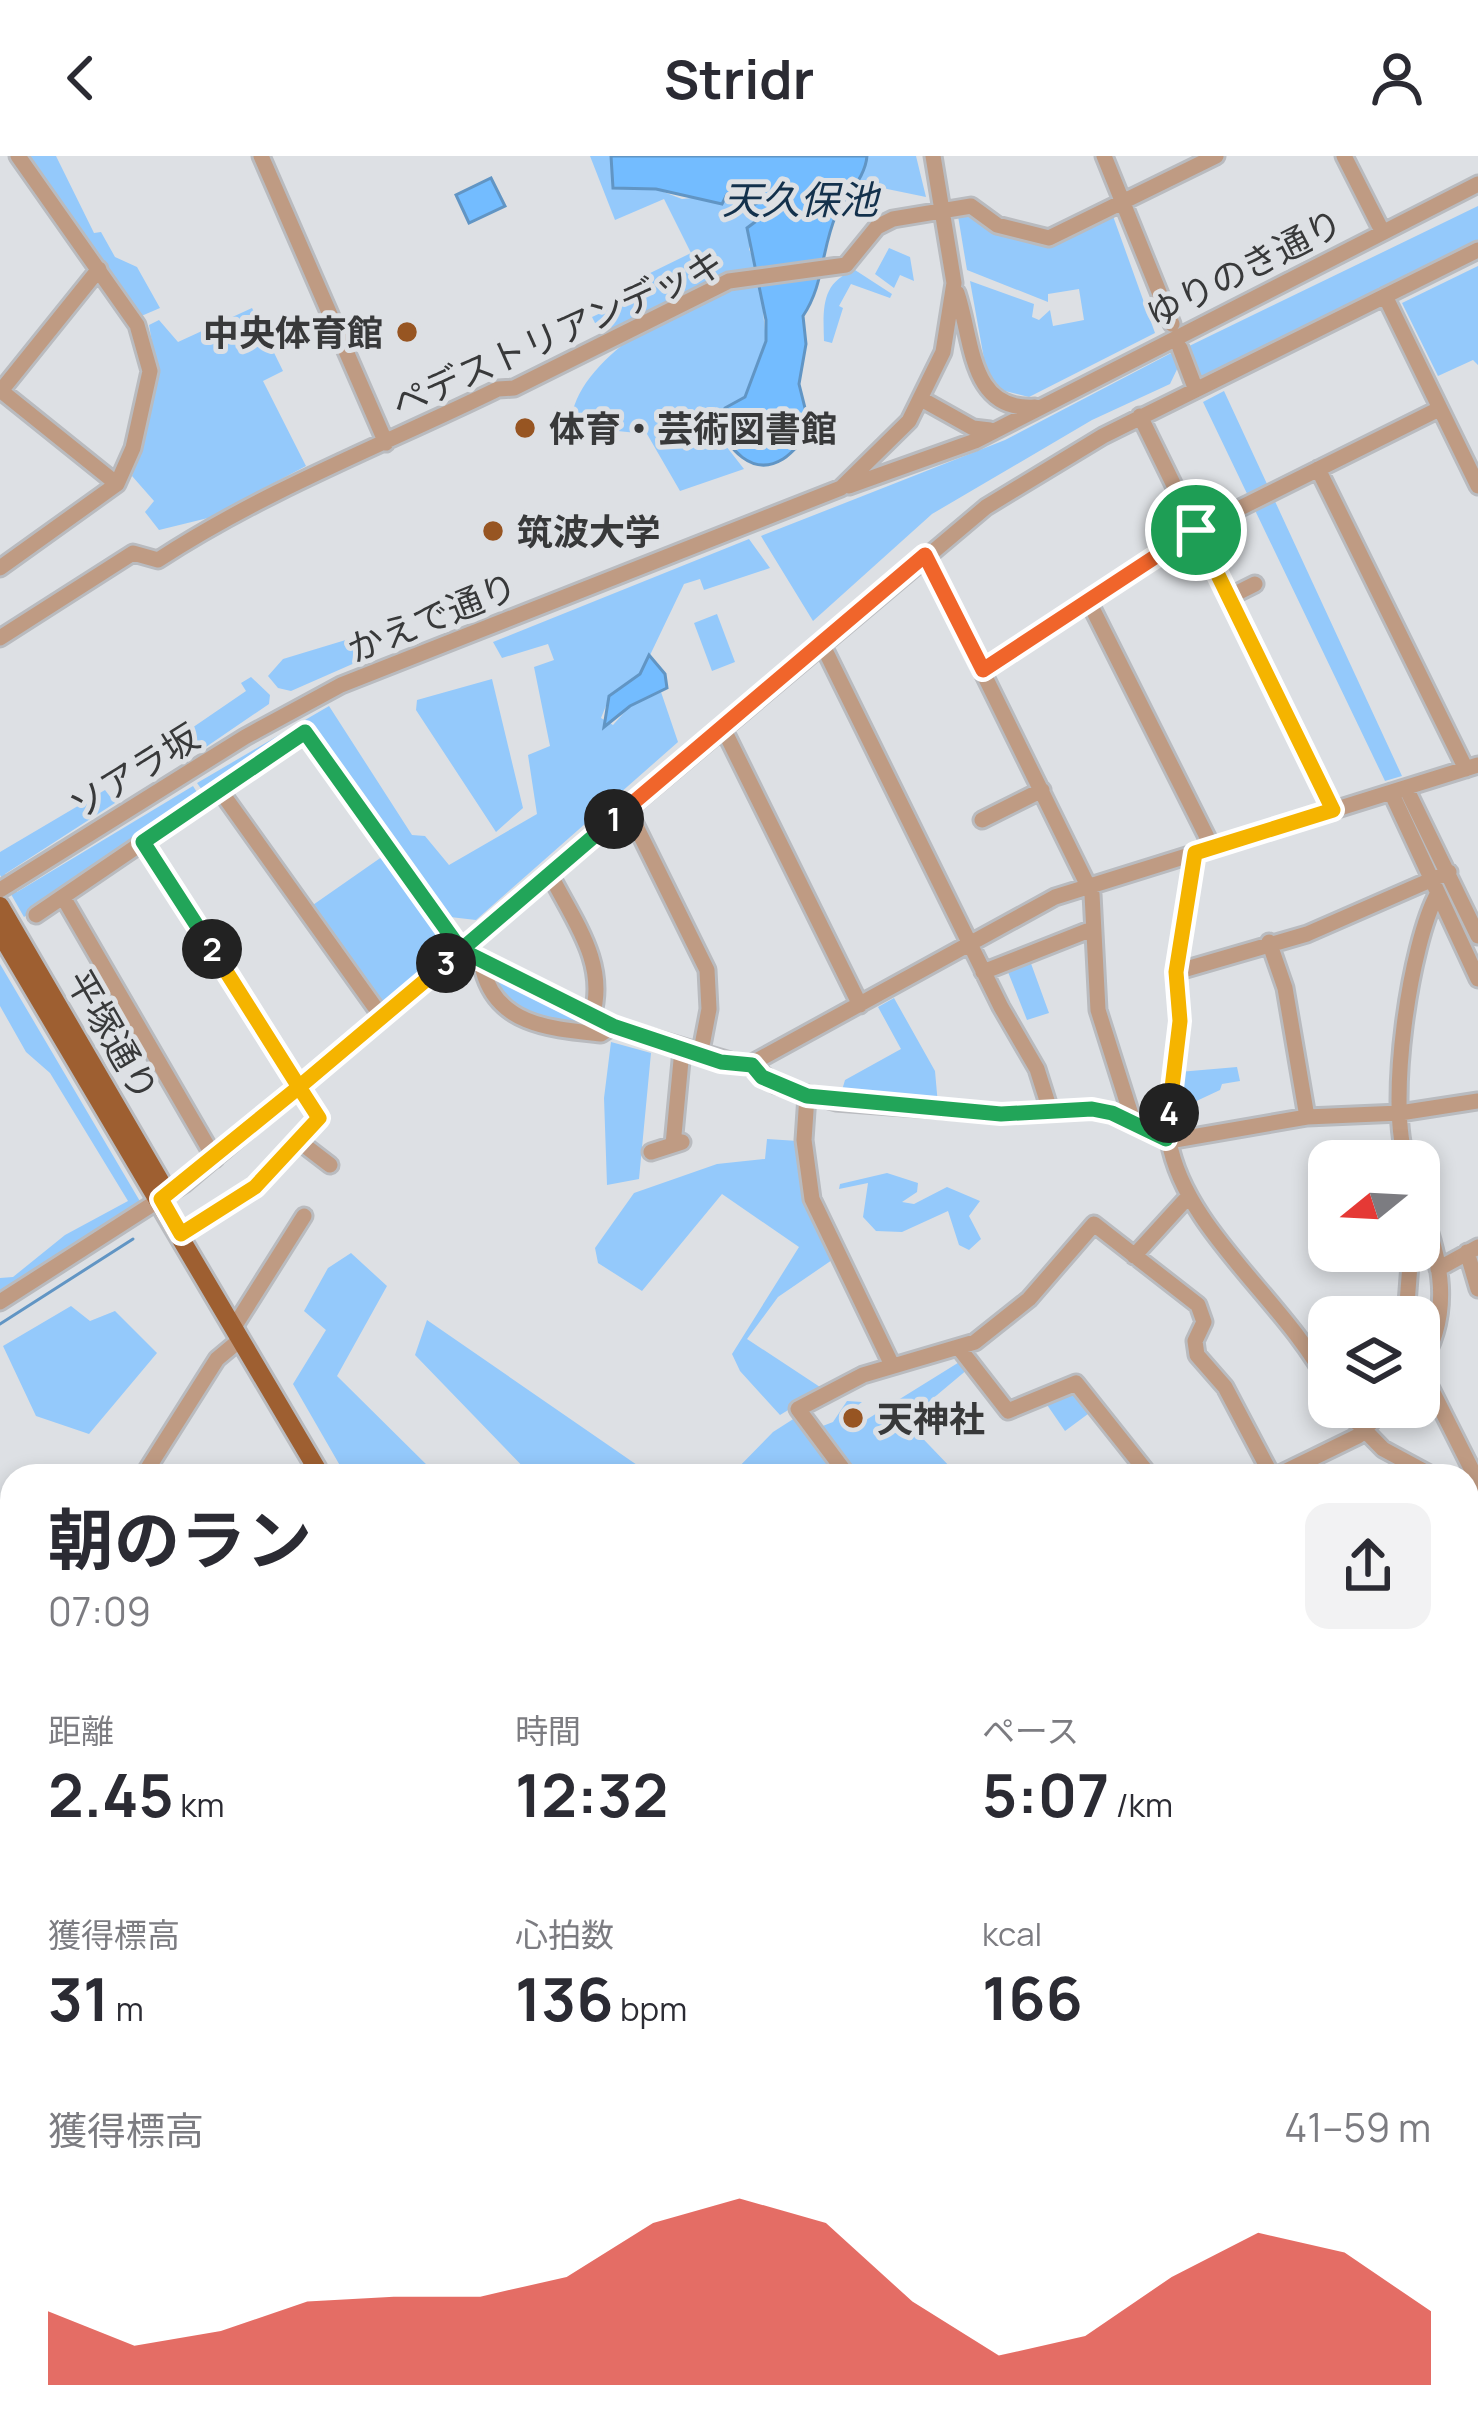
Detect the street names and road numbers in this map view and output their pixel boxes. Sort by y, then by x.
street label: ゆりのき通り [1137,197,1351,339]
street label: ペデストリアンデッキ [383,238,731,428]
street label: かえで通り [340,561,524,673]
street label: ソアラ坂 [60,712,208,830]
street label: 平塚通り [56,960,170,1110]

